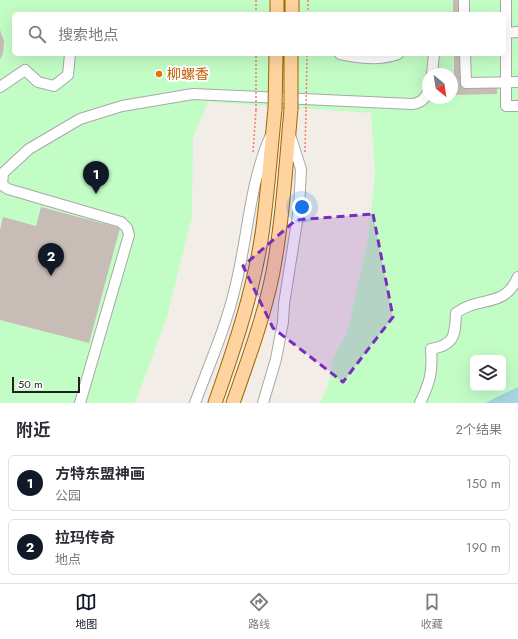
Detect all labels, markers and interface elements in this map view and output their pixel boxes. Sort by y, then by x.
search box [12,12,506,56]
icon: search [26,23,48,45]
text: 搜索地点 [58,24,118,46]
place label: 柳螺香 [167,64,209,84]
north arrow [422,68,458,104]
marker: 柳螺香 [154,69,164,79]
pin: 1 [83,161,109,194]
your location [292,197,312,217]
pin: 2 [38,243,64,276]
map controls [470,355,506,391]
button: layers [470,355,506,391]
scale bar [12,375,80,394]
text: 50 m [18,376,43,392]
text: 附近 [16,418,50,442]
text: 2个结果 [456,420,502,439]
text: 方特东盟神画 [55,463,145,485]
text: 1 [27,474,33,493]
text: 150 m [466,474,501,493]
text: 公园 [55,486,81,505]
text: 拉玛传奇 [55,527,115,549]
text: 2 [26,538,34,557]
text: 190 m [466,538,501,557]
text: 地点 [55,550,81,569]
tab: 地图 [75,591,97,632]
tab: 路线 [248,591,270,632]
tab: 收藏 [421,591,443,632]

